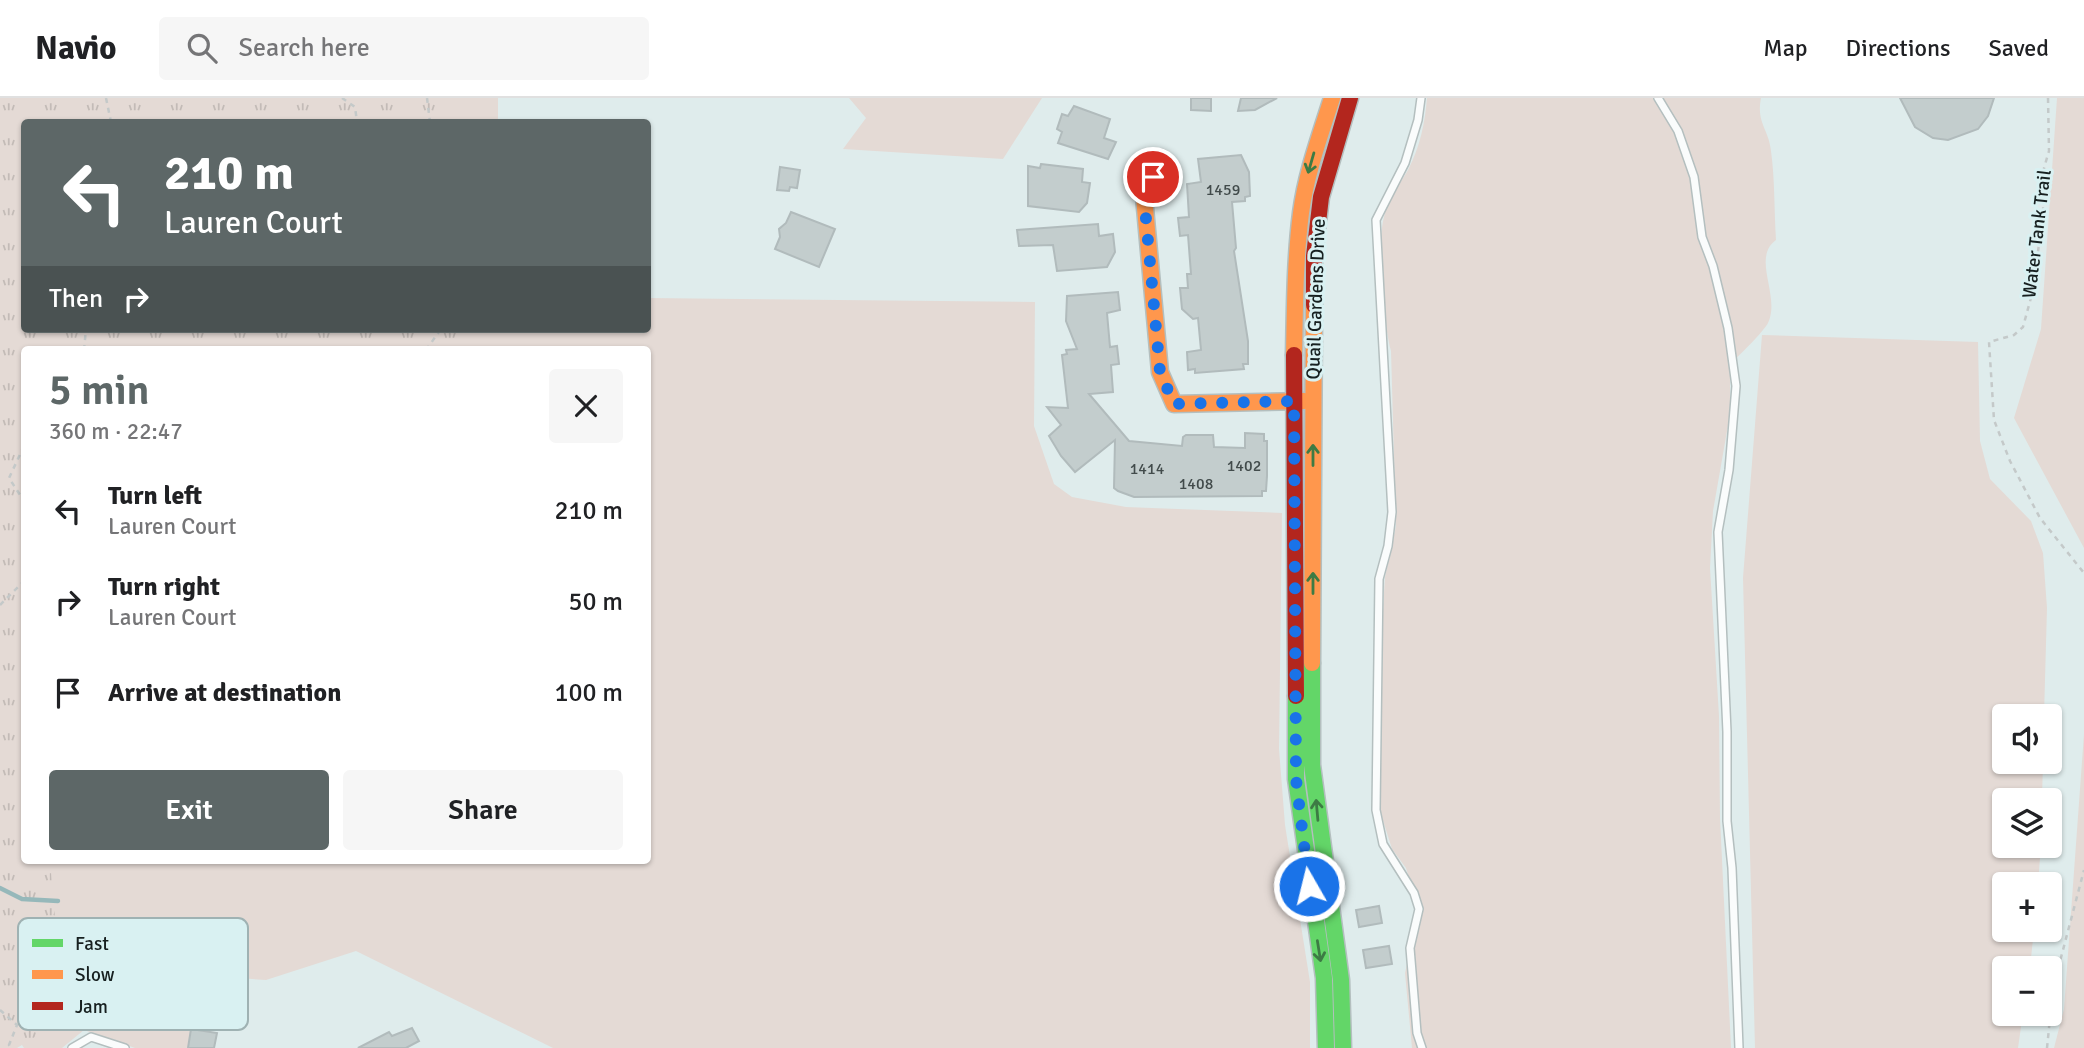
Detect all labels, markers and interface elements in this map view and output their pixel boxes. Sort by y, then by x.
search box [159,17,649,80]
text: Navio [35,28,117,69]
icon: search [183,29,221,67]
text: Search here [239,32,370,64]
text: Map [1763,33,1808,63]
text: Directions [1846,33,1951,63]
text: Saved [1989,33,2049,63]
text: 210 m [164,143,294,203]
icon: left [49,147,140,238]
pin [1123,147,1183,207]
one-way arrow [1304,152,1317,174]
icon: arrive [1134,158,1172,196]
street label: Water Tank Trail [2017,168,2057,300]
house number: 1459 [1206,180,1240,200]
text: Lauren Court [164,203,343,242]
street label: Quail Gardens Drive [1301,218,1331,380]
icon: right [117,280,155,318]
text: Then [49,283,103,315]
text: 5 min [49,365,150,416]
button: close [549,369,623,443]
text: 360 m · 22:47 [49,417,183,446]
one-way arrow [1306,444,1320,467]
house number: 1402 [1227,456,1261,476]
house number: 1414 [1130,459,1165,479]
house number: 1408 [1179,474,1213,494]
text: Turn left [108,480,202,512]
icon: left [49,492,87,530]
text: 210 m [554,495,623,527]
text: Lauren Court [108,512,236,541]
text: Turn right [108,571,220,603]
one-way arrow [1306,572,1320,595]
icon: right [49,583,87,621]
text: 50 m [568,586,623,618]
text: Lauren Court [108,603,236,632]
icon: arrive [49,674,87,712]
text: Arrive at destination [108,677,341,709]
text: 100 m [554,677,623,709]
map controls [1992,704,2062,1026]
button: sound [1992,704,2062,774]
button: Exit [49,770,329,850]
button: Share [343,770,623,850]
button: layers [1992,788,2062,858]
one-way arrow [1310,799,1323,822]
position arrow [1272,849,1346,923]
button: + [1992,872,2062,942]
legend [18,918,248,1030]
text: Fast [75,932,109,956]
one-way arrow [1313,939,1326,962]
button: − [1992,956,2062,1026]
text: Slow [75,963,115,987]
text: Jam [75,995,108,1019]

